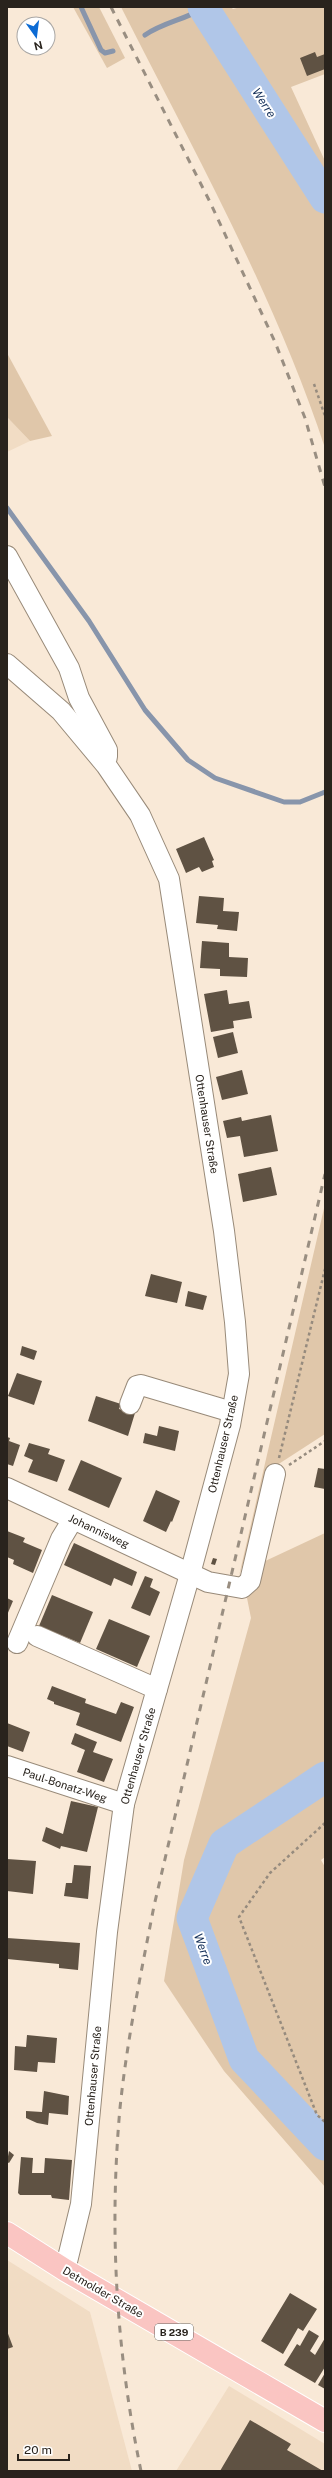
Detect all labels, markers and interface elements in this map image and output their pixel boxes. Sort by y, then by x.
north arrow [16,16,56,56]
text: N [33,39,44,53]
water label: Werre [249,86,279,121]
street label: Ottenhauser Straße [193,1074,221,1174]
street label: Ottenhauser Straße [206,1394,240,1494]
street label: Johannisweg [67,1512,131,1550]
street label: Ottenhauser Straße [118,1706,158,1806]
street label: Paul-Bonatz-Weg [21,1766,109,1804]
water label: Werre [191,1931,215,1967]
street label: Ottenhauser Straße [83,2025,103,2127]
street label: Detmolder Straße [61,2264,145,2320]
road number: B 239 [155,2324,193,2340]
scale bar [18,2436,69,2462]
text: 20 m [24,2443,52,2457]

